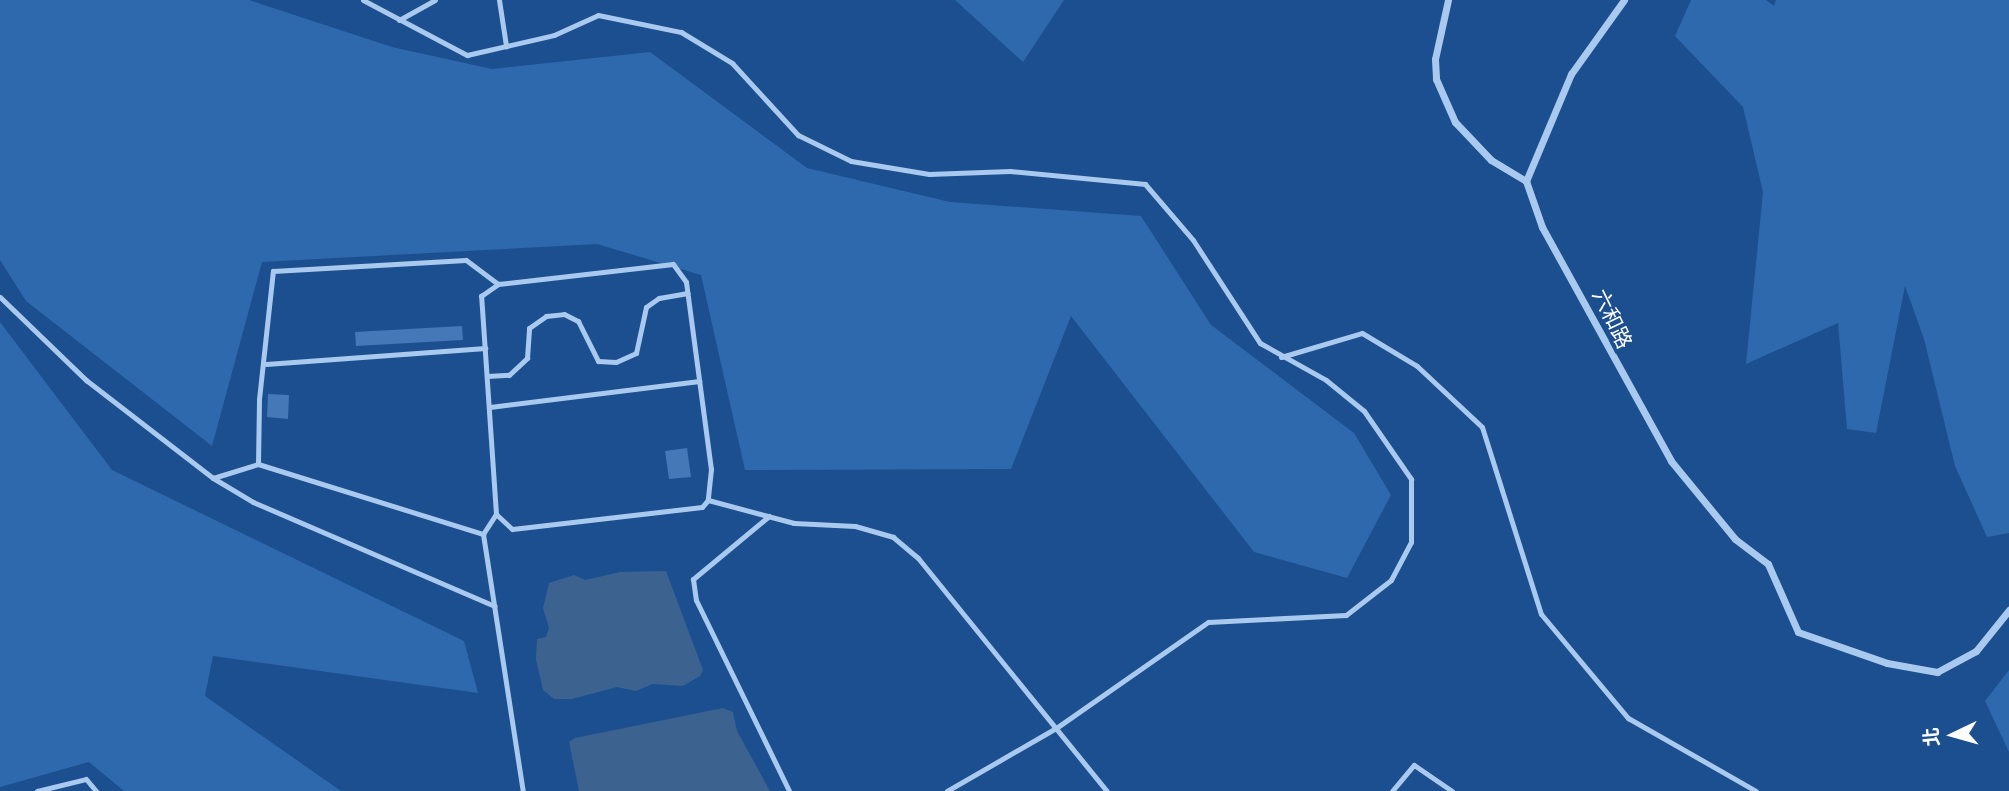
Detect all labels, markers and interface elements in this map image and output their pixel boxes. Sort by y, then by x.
street label: 六和路 [1587,285,1637,353]
north arrow [1918,700,1988,770]
text: 北 [1919,726,1944,747]

